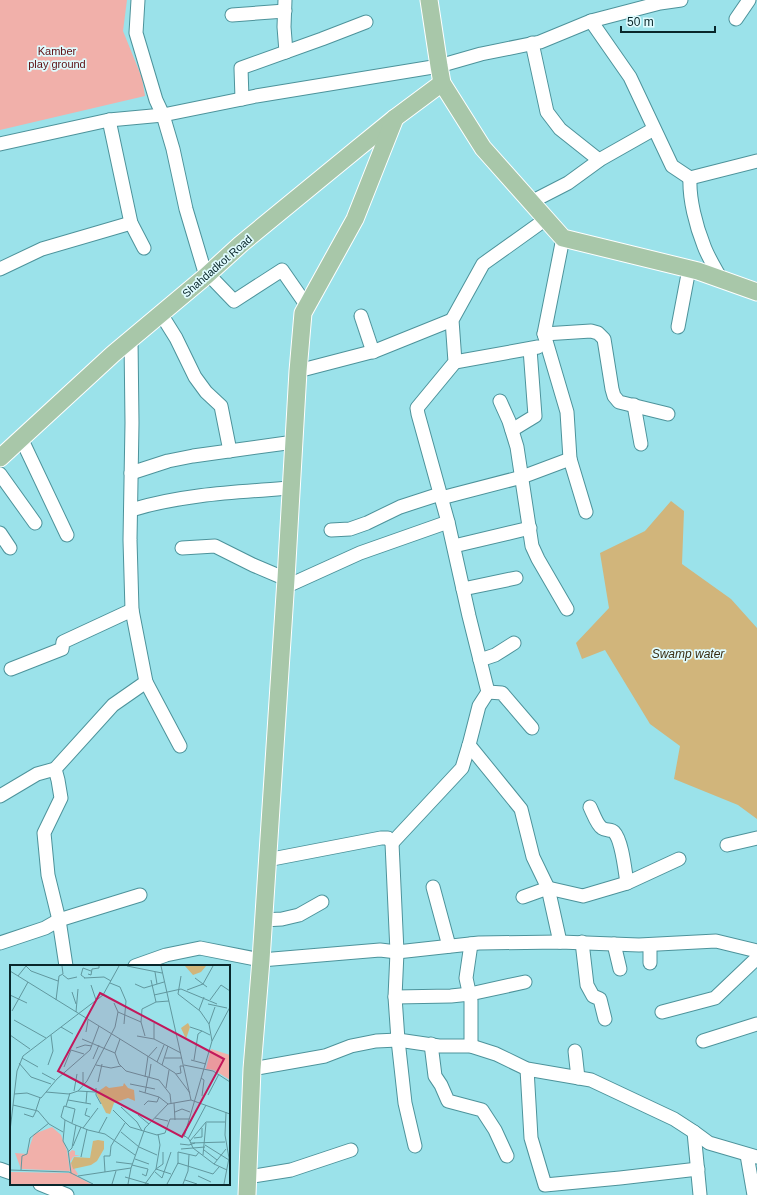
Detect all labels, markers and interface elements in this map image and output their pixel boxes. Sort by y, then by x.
scale bar [621,8,715,34]
text: 50 m [627,15,654,29]
park label: Kamber play ground [28,45,86,70]
street label: Shahdadkot Road [180,233,254,299]
water label: Swamp water [652,647,725,661]
inset map [10,965,230,1185]

